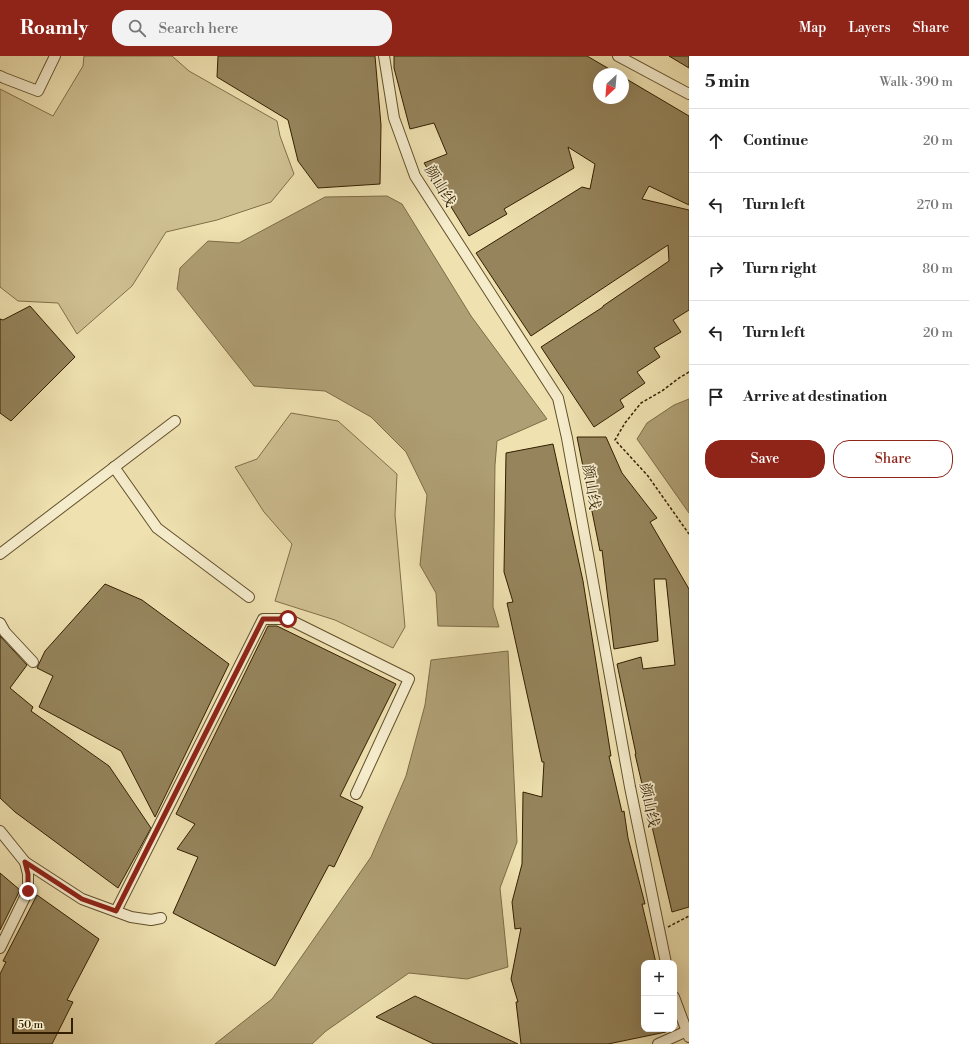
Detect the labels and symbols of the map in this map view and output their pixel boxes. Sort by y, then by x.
north arrow [593,68,629,104]
street label: 颜山线 [420,162,460,210]
street label: 颜山线 [578,463,604,511]
route start [279,610,297,628]
street label: 颜山线 [635,781,663,829]
route end [19,882,37,900]
scale bar [12,1016,73,1035]

